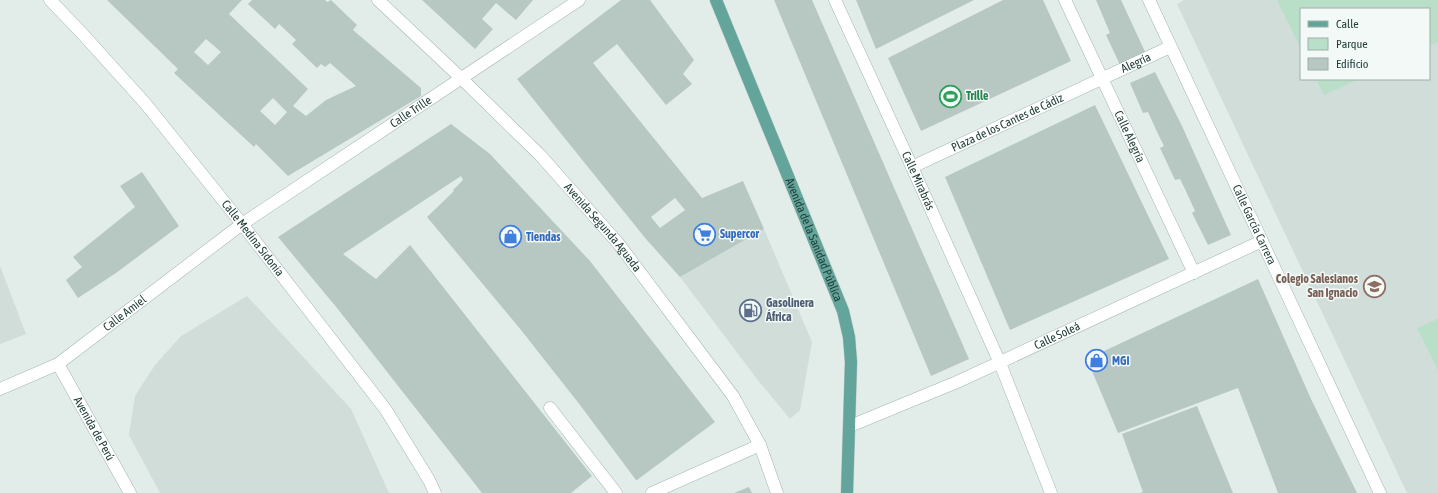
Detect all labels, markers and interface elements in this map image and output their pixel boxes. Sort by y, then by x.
legend [1300,8,1430,80]
text: Calle [1336,17,1359,31]
text: Parque [1336,37,1368,51]
street label: Alegría [1119,50,1153,76]
text: Edificio [1336,57,1369,71]
sports icon: Trille [938,83,964,109]
place label: Trille [966,89,989,103]
street label: Plaza de los Cantes de Cádiz [949,90,1066,155]
street label: Calle Trille [387,93,434,131]
street label: Calle Alegría [1111,108,1148,165]
street label: Calle Mirabrás [899,149,937,212]
street label: Avenida de la Sanidad Pública [782,176,845,304]
street label: Avenida Segunda Aguada [561,180,644,274]
street label: Calle García Carrera [1229,182,1279,267]
street label: Calle Medina Sidonia [219,197,287,279]
supermarket icon: Supercor [691,221,717,247]
shop icon: Tiendas [497,224,523,250]
place label: Supercor [720,227,760,241]
place label: Tiendas [526,230,561,244]
place label: Colegio Salesianos San Ignacio [1276,272,1359,300]
school or university icon: Colegio Salesianos San Ignacio [1361,273,1387,299]
street label: Calle Amiel [100,292,150,334]
place label: Gasolinera África [765,296,814,324]
fuel station icon: Gasolinera África [738,297,764,323]
street label: Calle Soleá [1032,319,1082,352]
shop icon: MGI [1083,348,1109,374]
place label: MGI [1112,354,1129,368]
street label: Avenida de Perú [71,394,118,463]

